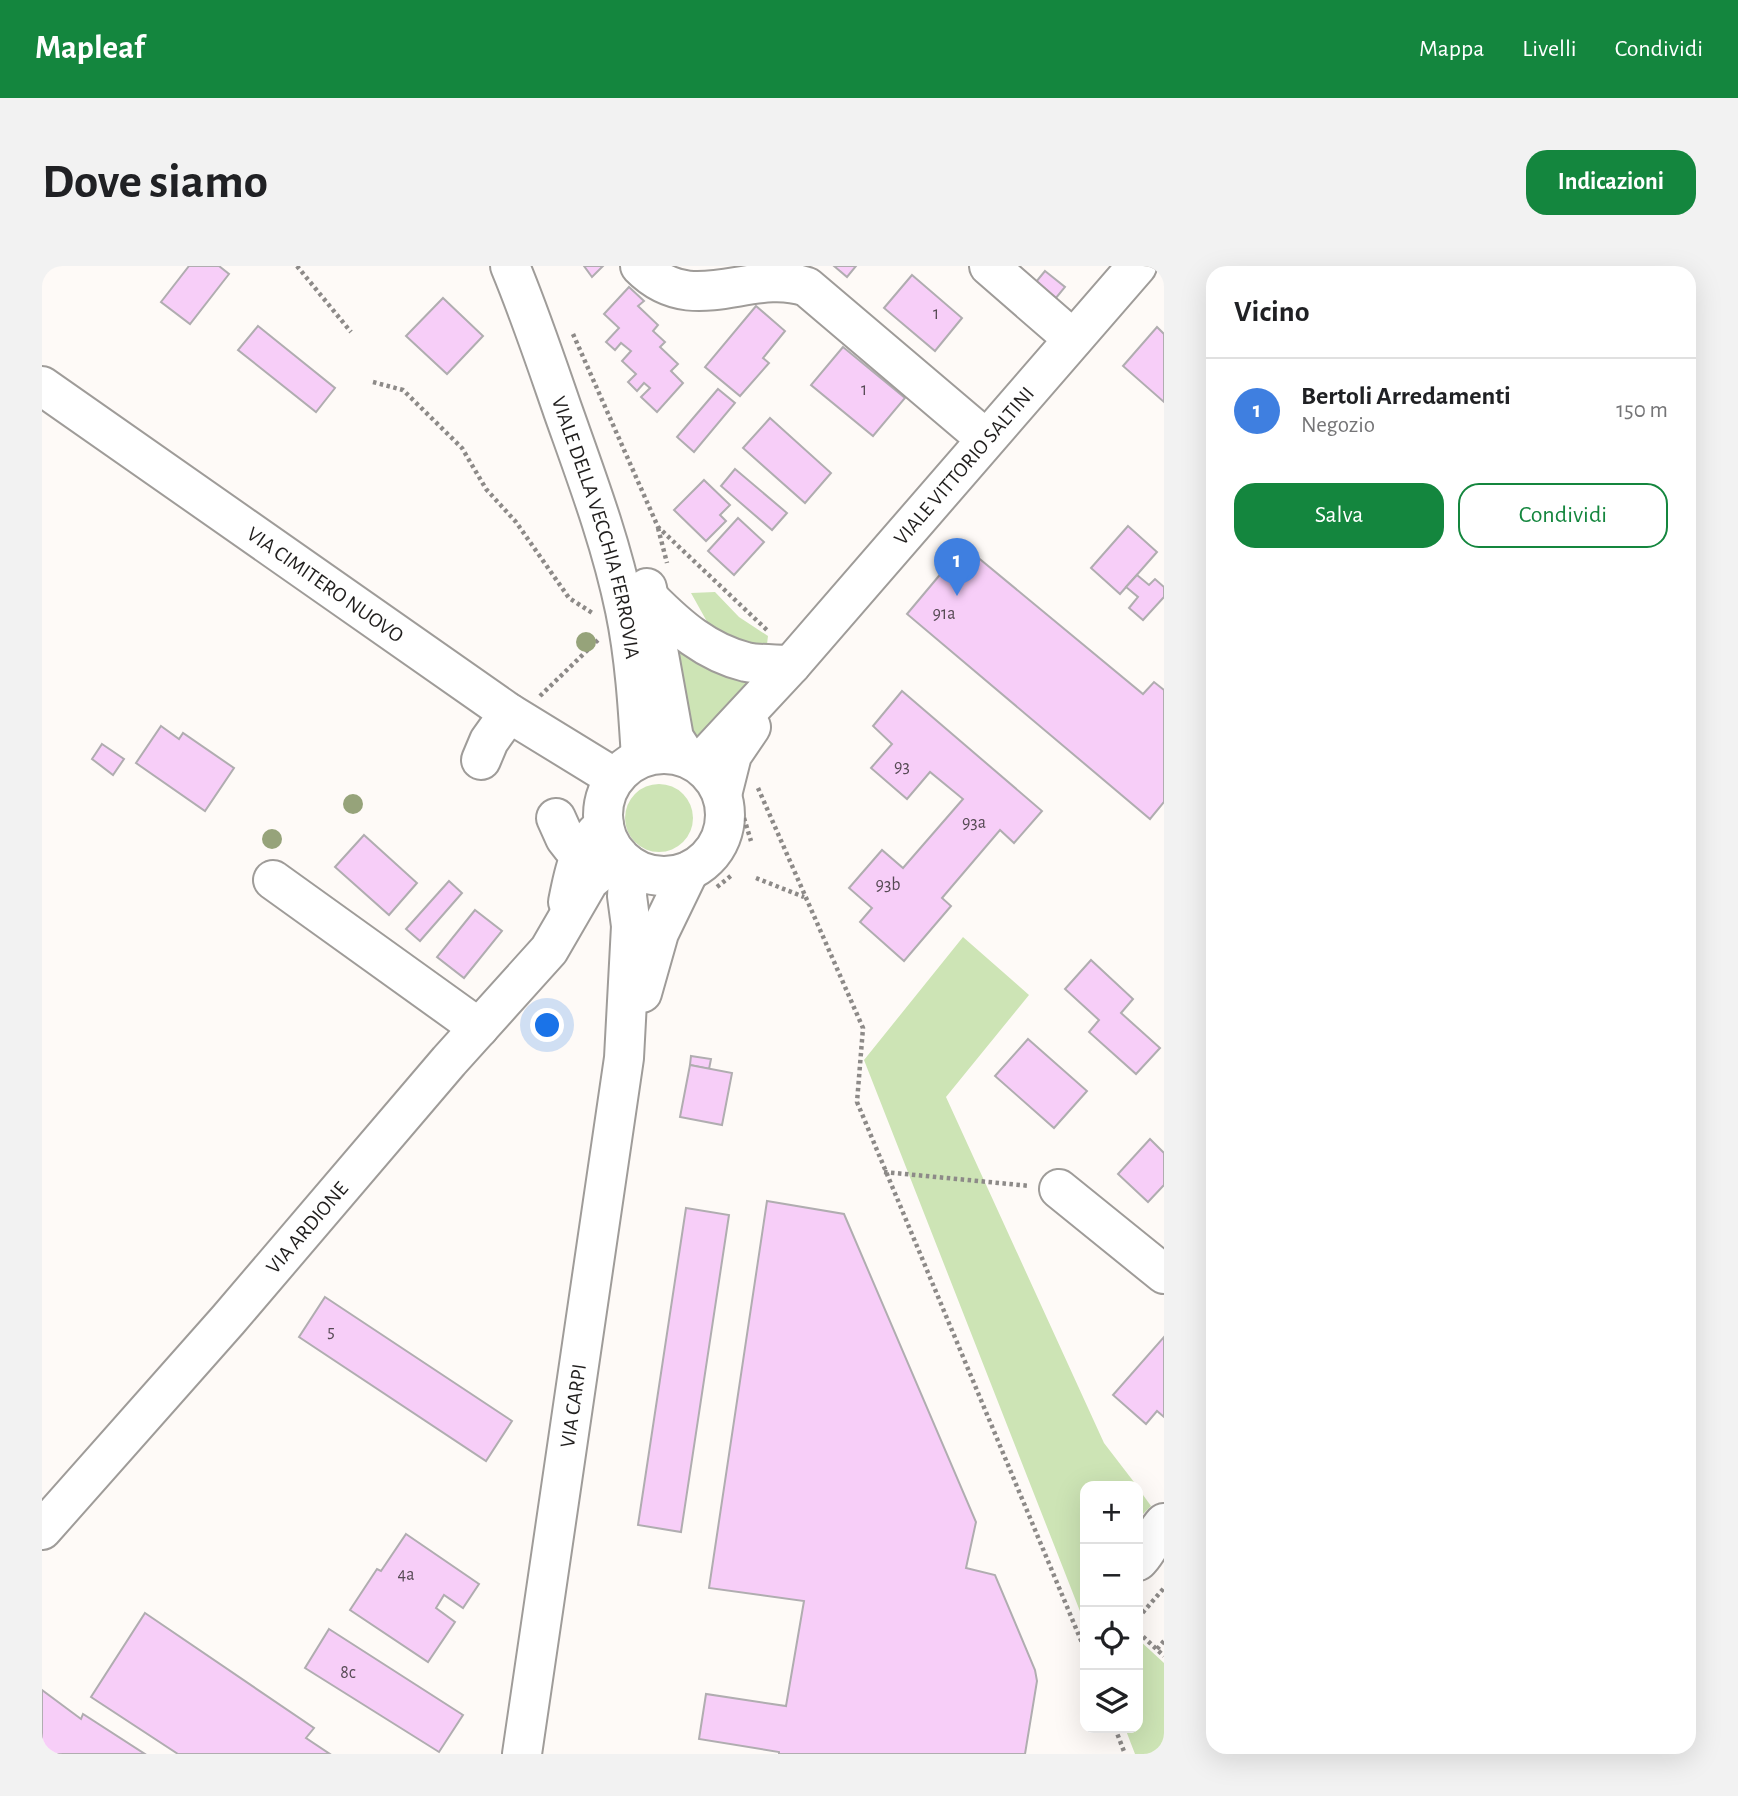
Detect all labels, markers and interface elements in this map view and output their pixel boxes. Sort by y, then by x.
text: Mapleaf [35,32,145,65]
text: Mappa [1419,37,1484,61]
text: Livelli [1522,37,1577,61]
text: Condividi [1615,37,1703,61]
button: Indicazioni [1526,150,1696,215]
text: Dove siamo [42,158,268,207]
text: Vicino [1234,297,1310,327]
house number: 1 [933,305,939,323]
house number: 1 [861,381,867,399]
street label: VIALE VITTORIO SALTINI [890,383,1038,549]
text: Bertoli Arredamenti [1301,383,1511,409]
street label: VIALE DELLA VECCHIA FERROVIA [548,393,643,660]
text: 1 [1253,399,1261,422]
text: 150 m [1616,399,1668,422]
text: Negozio [1301,414,1375,437]
button: Salva [1234,483,1444,548]
button: Condividi [1458,483,1668,548]
street label: VIA CIMITERO NUOVO [243,523,407,646]
pin: 1 [934,538,980,596]
house number: 91a [933,605,955,623]
house number: 93 [894,758,910,776]
house number: 93a [962,814,986,832]
house number: 93b [875,876,901,894]
your location [530,1008,564,1042]
street label: VIA ARDIONE [262,1178,352,1278]
house number: 5 [327,1323,335,1341]
street label: VIA CARPI [557,1362,590,1449]
map controls [1080,1481,1143,1733]
button: + [1080,1481,1143,1544]
button: − [1080,1544,1143,1607]
house number: 4a [398,1566,414,1584]
button: locate [1080,1607,1143,1670]
house number: 8c [340,1664,356,1682]
button: layers [1080,1670,1143,1733]

